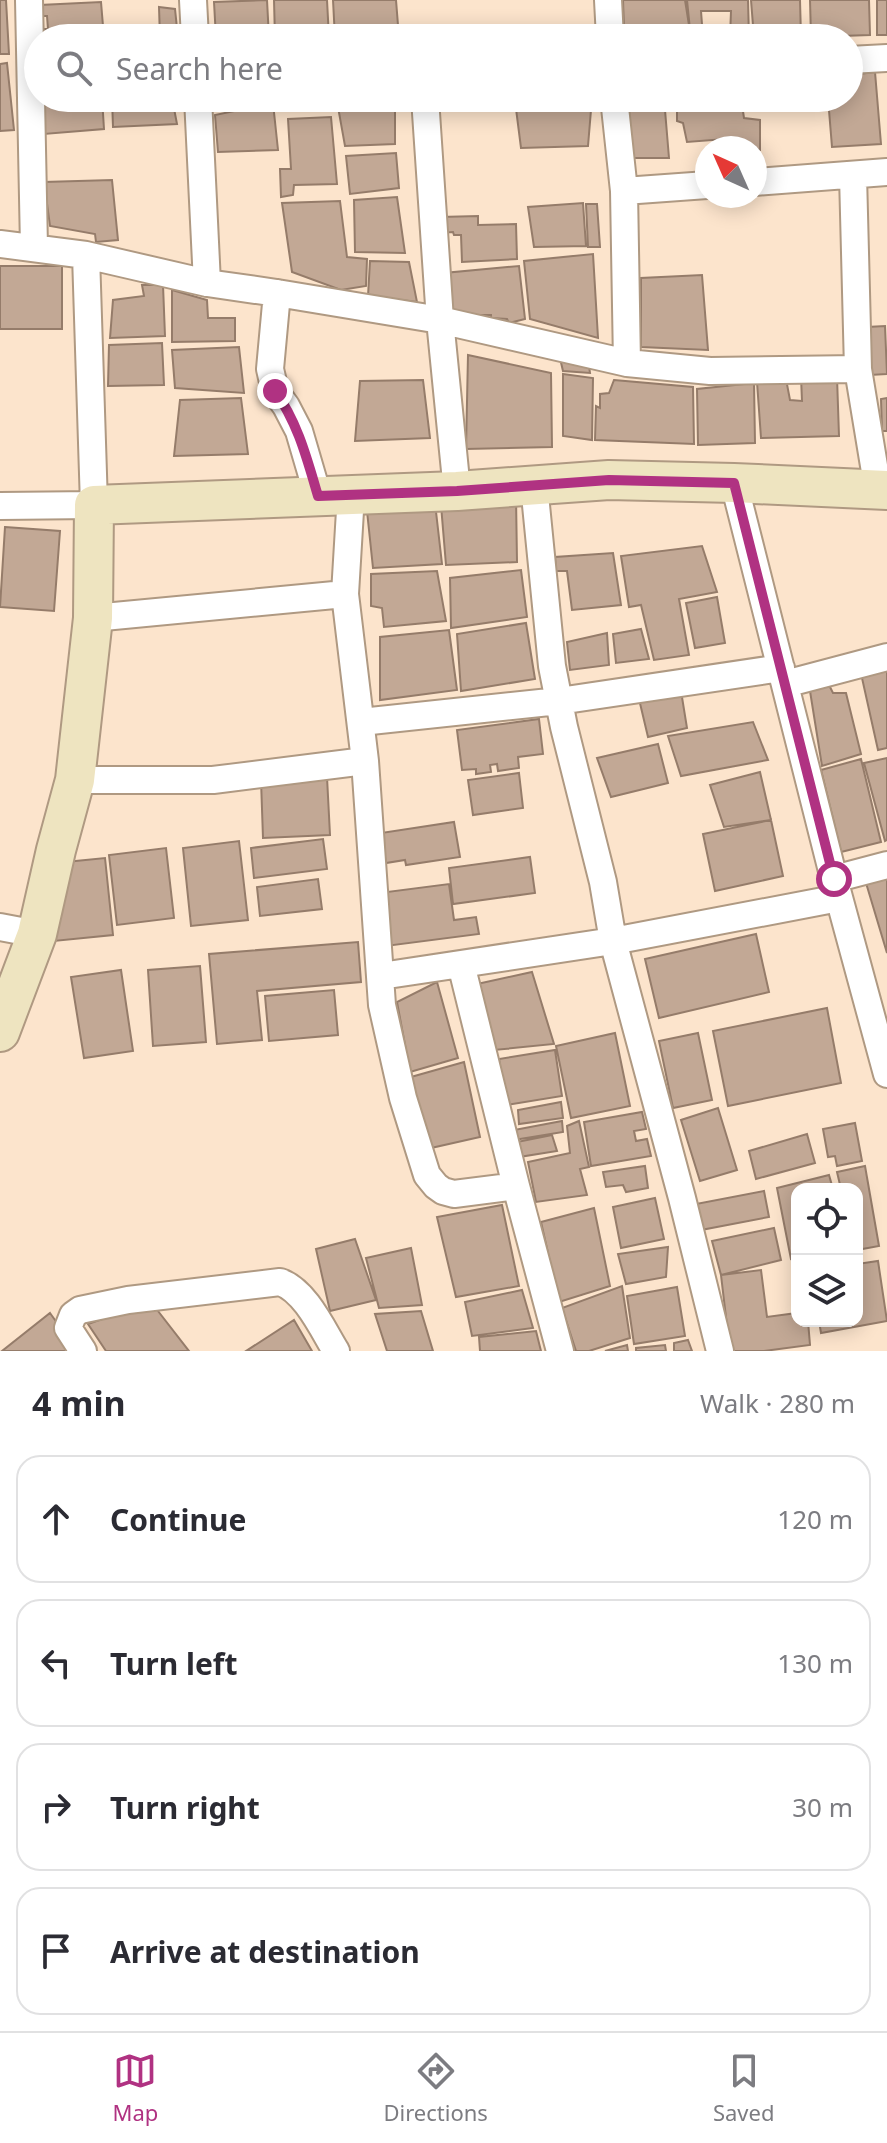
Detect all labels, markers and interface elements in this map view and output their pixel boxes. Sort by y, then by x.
search box [24,24,863,112]
icon: search [52,46,96,90]
text: Search here [116,48,283,89]
north arrow [695,136,767,208]
route end [257,373,293,409]
route start [816,861,852,897]
map controls [791,1183,863,1327]
button: locate [791,1183,863,1255]
button: layers [791,1255,863,1327]
text: 4 min [32,1380,126,1426]
text: Walk · 280 m [700,1385,855,1421]
icon: ahead [34,1497,78,1541]
text: Continue [110,1499,246,1540]
text: 120 m [777,1501,853,1537]
icon: left [34,1641,78,1685]
text: Turn left [110,1643,238,1684]
text: 130 m [777,1645,853,1681]
icon: right [34,1785,78,1829]
text: Turn right [110,1787,260,1828]
text: 30 m [792,1789,853,1825]
icon: arrive [34,1929,78,1973]
text: Arrive at destination [110,1931,420,1972]
tab: Map [113,2049,158,2127]
tab: Directions [383,2049,488,2127]
tab: Saved [713,2049,774,2127]

